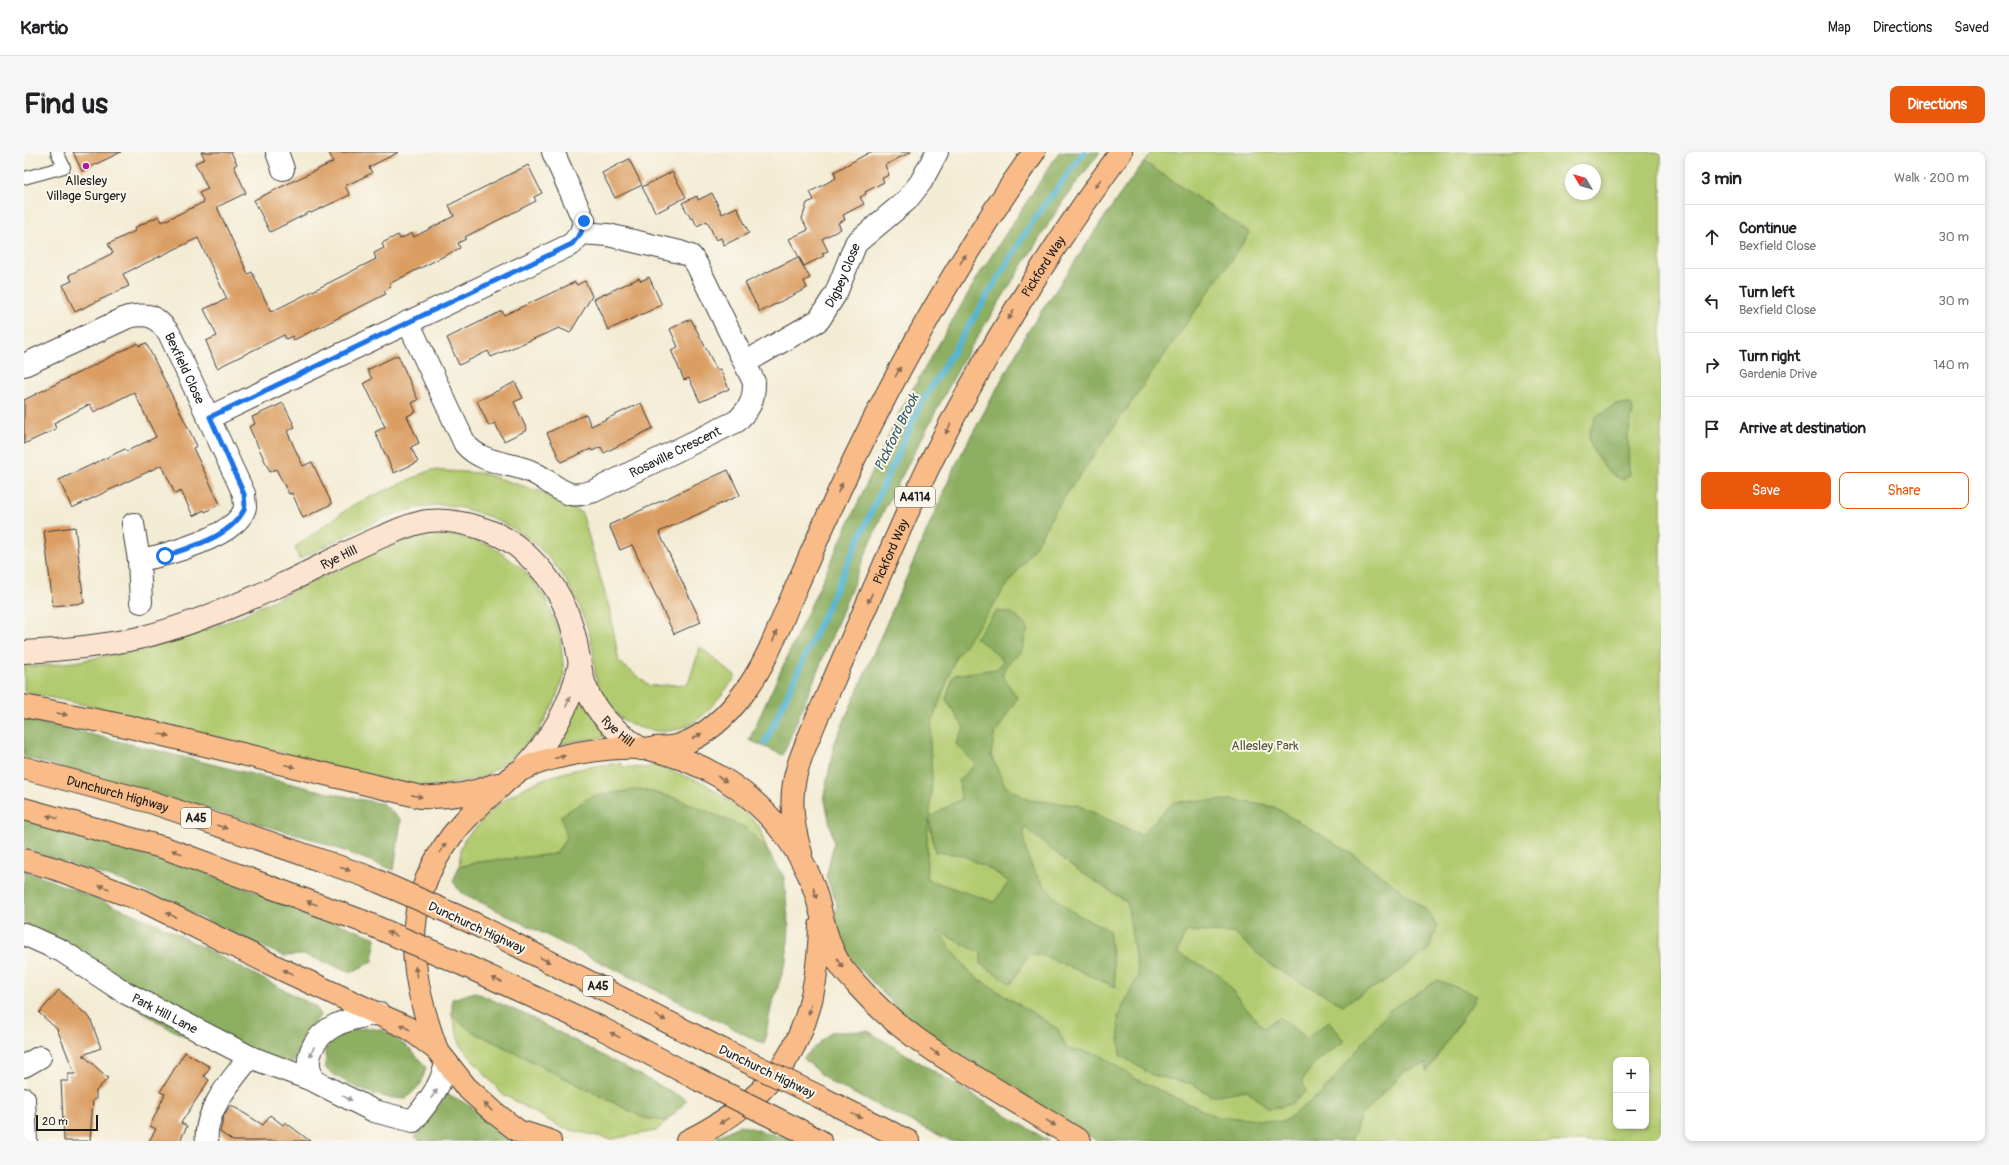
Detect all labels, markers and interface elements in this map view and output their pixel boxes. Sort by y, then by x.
text: Kartio [20,16,68,40]
text: Map [1828,19,1851,36]
text: Directions [1873,19,1932,36]
text: Saved [1954,19,1989,36]
button: Directions [1890,86,1985,123]
text: Find us [24,87,108,122]
marker: Allesley Village Surgery [81,161,91,171]
north arrow [1565,164,1601,200]
text: 3 min [1701,168,1742,189]
text: Walk · 200 m [1894,170,1969,186]
place label: Allesley Village Surgery [46,173,126,204]
one-way arrow [1094,178,1102,189]
route end [575,212,593,230]
text: Continue [1739,219,1797,238]
icon: ahead [1701,226,1723,248]
text: 30 m [1939,229,1969,245]
street label: Pickford Way [1018,233,1070,300]
text: Bexfield Close [1739,238,1816,254]
street label: Digbey Close [822,240,864,311]
one-way arrow [960,253,967,265]
text: Turn left [1739,283,1795,302]
icon: left [1701,290,1723,312]
text: 30 m [1939,293,1969,309]
text: Bexfield Close [1739,302,1816,318]
one-way arrow [1008,309,1015,321]
street label: Bexfield Close [161,330,208,407]
text: Turn right [1739,347,1800,366]
icon: right [1701,354,1723,376]
text: 140 m [1933,357,1969,373]
one-way arrow [895,366,902,378]
text: Gardenia Drive [1739,366,1817,382]
water label: Pickford Brook [870,390,923,474]
icon: arrive [1701,418,1723,440]
text: Arrive at destination [1739,419,1866,438]
street label: Rosaville Crescent [627,423,724,481]
one-way arrow [945,423,951,435]
button: Save [1701,472,1831,509]
button: Share [1839,472,1969,509]
one-way arrow [837,482,843,494]
road number: A4114 [895,487,935,507]
street label: Pickford Way [870,516,913,587]
street label: Rye Hill [318,542,360,573]
route start [156,547,174,565]
one-way arrow [867,592,873,603]
one-way arrow [773,629,779,641]
one-way arrow [565,697,571,708]
one-way arrow [56,711,68,717]
street label: Rye Hill [597,713,637,751]
one-way arrow [158,732,170,738]
one-way arrow [691,733,703,740]
park label: Allesley Park [1231,738,1299,754]
one-way arrow [554,754,567,760]
one-way arrow [284,763,297,769]
street label: Dunchurch Highway [65,773,171,817]
one-way arrow [716,775,728,782]
one-way arrow [411,793,423,799]
road number: A45 [181,808,211,828]
one-way arrow [46,814,58,820]
one-way arrow [217,824,229,830]
one-way arrow [439,843,447,853]
one-way arrow [171,849,183,855]
one-way arrow [340,866,352,872]
one-way arrow [98,883,110,889]
one-way arrow [812,888,818,900]
street label: Dunchurch Highway [426,898,528,958]
one-way arrow [306,899,318,905]
one-way arrow [165,912,177,918]
one-way arrow [386,931,397,937]
one-way arrow [539,957,551,963]
one-way arrow [837,958,844,969]
one-way arrow [413,966,419,978]
one-way arrow [282,969,293,975]
road number: A45 [583,976,613,996]
one-way arrow [492,977,503,983]
street label: Park Hill Lane [129,990,201,1038]
one-way arrow [806,1002,812,1015]
one-way arrow [655,1015,667,1022]
one-way arrow [400,1023,410,1031]
one-way arrow [609,1032,621,1039]
street label: Dunchurch Highway [716,1042,818,1102]
one-way arrow [308,1047,314,1059]
one-way arrow [929,1048,940,1056]
map controls [1613,1057,1649,1129]
button: + [1613,1057,1649,1093]
one-way arrow [430,1089,438,1099]
button: − [1613,1093,1649,1129]
one-way arrow [341,1095,353,1101]
one-way arrow [483,1103,492,1112]
scale bar [36,1113,98,1132]
one-way arrow [851,1113,862,1119]
text: 20 m [42,1115,68,1128]
one-way arrow [718,1117,730,1124]
one-way arrow [1045,1120,1057,1127]

